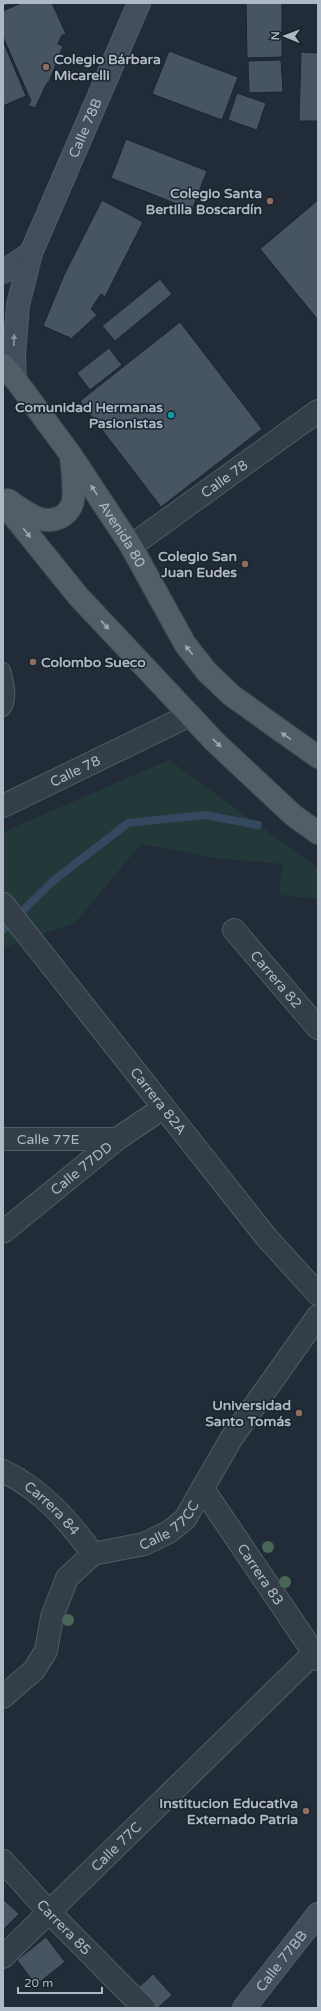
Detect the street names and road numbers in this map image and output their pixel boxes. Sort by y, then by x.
street label: Calle 78B [65,96,106,161]
street label: Calle 78 [198,456,251,502]
street label: Avenida 80 [95,498,149,570]
street label: Calle 78 [47,752,103,791]
street label: Carrera 82 [247,947,305,1012]
street label: Carrera 82A [126,1064,190,1138]
street label: Calle 77E [17,1131,79,1148]
street label: Calle 77DD [47,1138,116,1199]
street label: Carrera 84 [21,1478,83,1539]
street label: Calle 77CC [136,1498,203,1554]
street label: Carrera 83 [233,1541,287,1609]
street label: Calle 77C [88,1818,145,1875]
street label: Carrera 85 [33,1896,95,1959]
street label: Calle 77BB [252,1927,311,1995]

